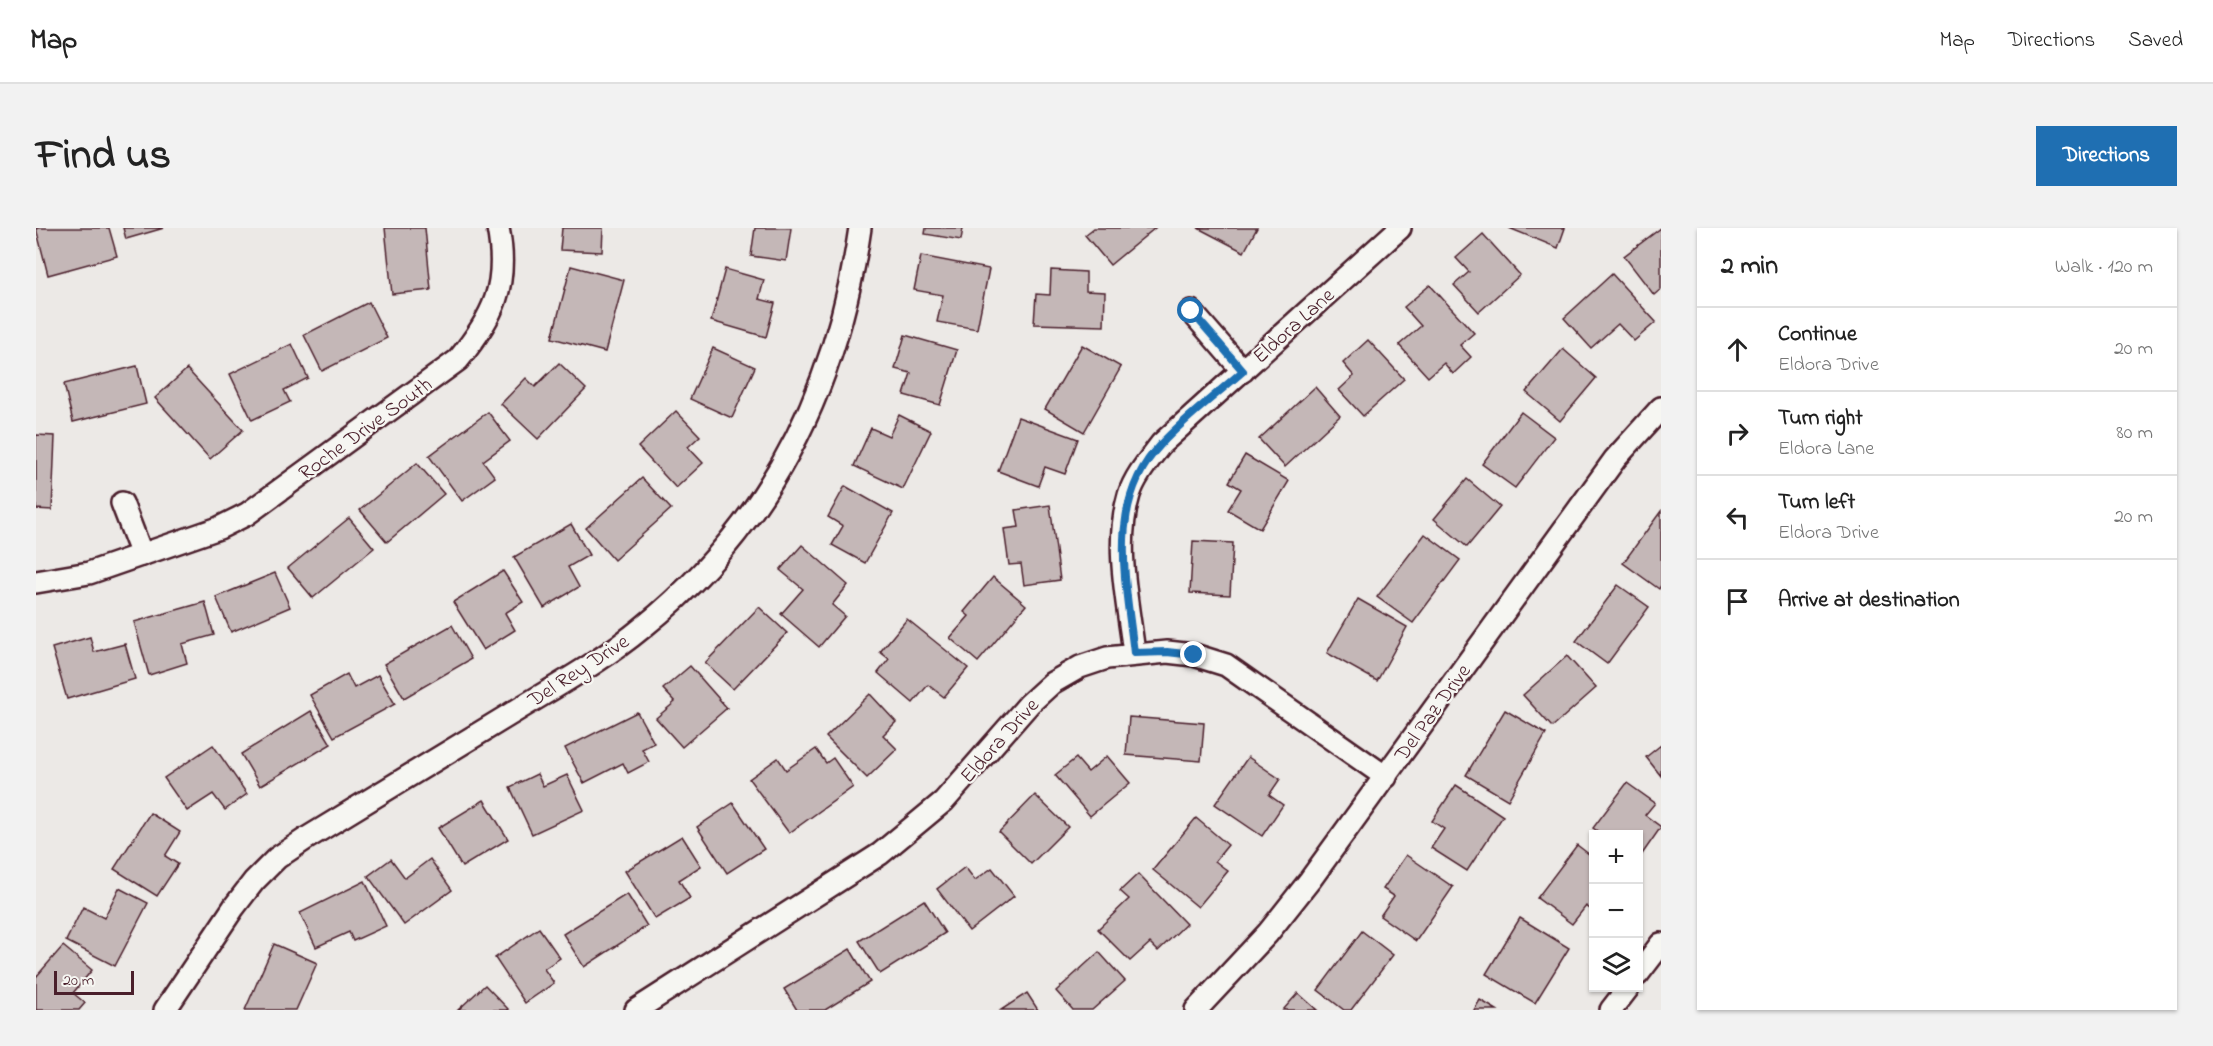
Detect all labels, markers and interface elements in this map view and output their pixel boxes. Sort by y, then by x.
text: Map [30,21,77,62]
text: Map [1939,26,1975,56]
text: Directions [2008,26,2095,56]
text: Saved [2128,26,2183,56]
text: Find us [36,126,171,187]
button: Directions [2036,126,2177,186]
text: 2 min [1721,248,1778,286]
text: Walk · 120 m [2055,253,2153,282]
street label: Eldora Lane [1247,281,1342,371]
route start [1177,297,1203,323]
text: Continue [1778,319,1857,351]
icon: ahead [1721,333,1754,366]
text: 20 m [2114,335,2153,364]
text: Eldora Drive [1778,351,1879,380]
street label: Roche Drive South [293,371,439,488]
text: Turn right [1778,403,1863,435]
icon: right [1721,417,1754,450]
text: 80 m [2116,419,2153,448]
text: Eldora Lane [1778,435,1874,464]
text: Turn left [1778,487,1855,519]
icon: left [1721,501,1754,534]
text: 20 m [2114,503,2153,532]
text: Eldora Drive [1778,519,1879,548]
icon: arrive [1721,585,1754,618]
text: Arrive at destination [1778,585,1960,617]
street label: Del Rey Drive [522,627,637,718]
route end [1180,641,1206,667]
street label: Del Paz Drive [1387,658,1480,769]
street label: Eldora Drive [954,692,1047,791]
map controls [1589,830,1643,992]
button: + [1589,830,1643,884]
button: − [1589,884,1643,938]
button: layers [1589,938,1643,992]
scale bar [54,968,134,996]
text: 20 m [63,969,94,993]

